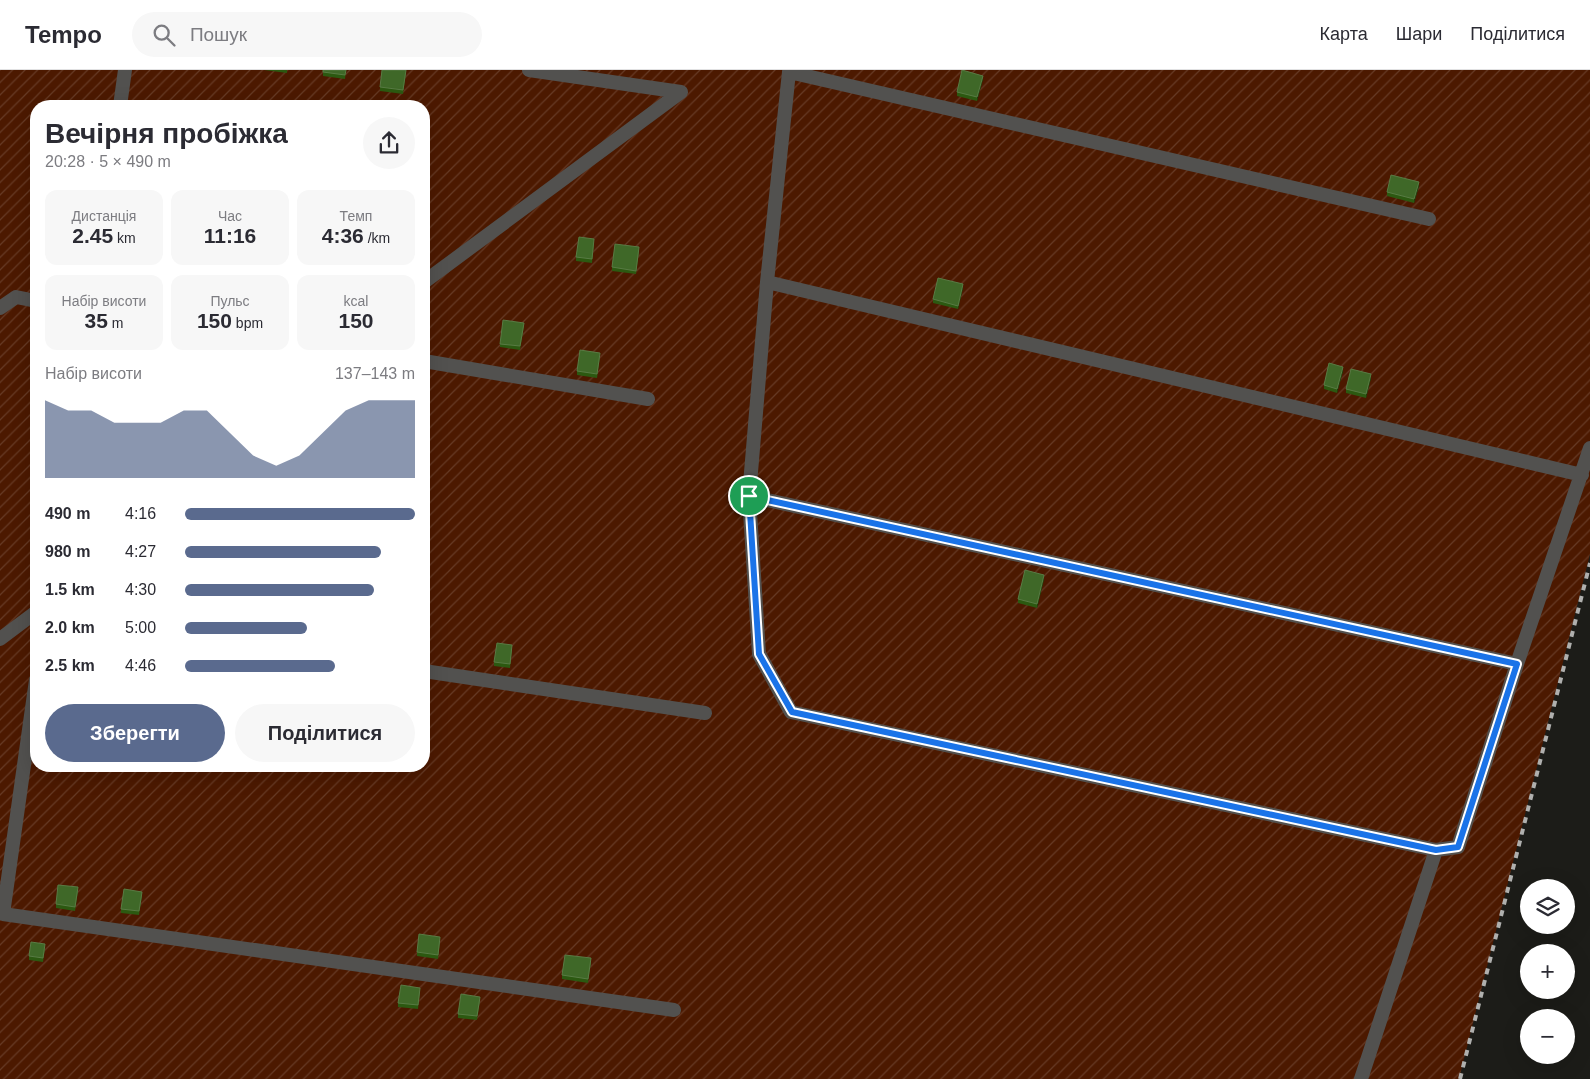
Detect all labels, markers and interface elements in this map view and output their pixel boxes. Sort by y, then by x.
search box [132,12,482,57]
text: Tempo [25,21,102,48]
icon: search [150,21,178,49]
text: Пошук [190,24,247,45]
text: Карта [1320,24,1368,44]
text: Шари [1396,24,1442,44]
text: Поділитися [1470,24,1565,44]
button: share [363,117,415,169]
text: Вечірня пробіжка [45,118,288,149]
text: 20:28 · 5 × 490 m [45,153,171,170]
text: Дистанція [72,208,136,224]
text: Час [218,208,242,224]
text: Темп [340,208,372,224]
text: 2.45 [72,224,113,247]
text: 11:16 [204,224,256,247]
text: 4:36 [322,224,364,247]
text: km [113,230,136,246]
text: /km [364,230,390,246]
text: Набір висоти [62,293,146,309]
text: Пульс [210,293,250,309]
text: kcal [344,293,368,309]
text: 35 [85,309,108,332]
text: 150 [197,309,232,332]
text: 150 [338,309,374,332]
text: m [108,315,123,331]
text: bpm [232,315,263,331]
text: Набір висоти [45,365,142,382]
text: 137–143 m [335,365,415,382]
pin [728,475,770,517]
icon: arrive [735,482,763,510]
text: 490 m [45,505,90,522]
text: 4:16 [125,505,156,522]
text: 980 m [45,543,90,560]
text: 4:27 [125,543,156,560]
text: 1.5 km [45,581,95,598]
text: 4:30 [125,581,156,598]
text: 2.0 km [45,619,95,636]
text: 5:00 [125,619,156,636]
text: 2.5 km [45,657,95,674]
text: 4:46 [125,657,156,674]
button: Зберегти [45,704,225,762]
button: Поділитися [235,704,415,762]
map controls [1520,879,1575,1064]
button: layers [1520,879,1575,934]
button: + [1520,944,1575,999]
button: − [1520,1009,1575,1064]

